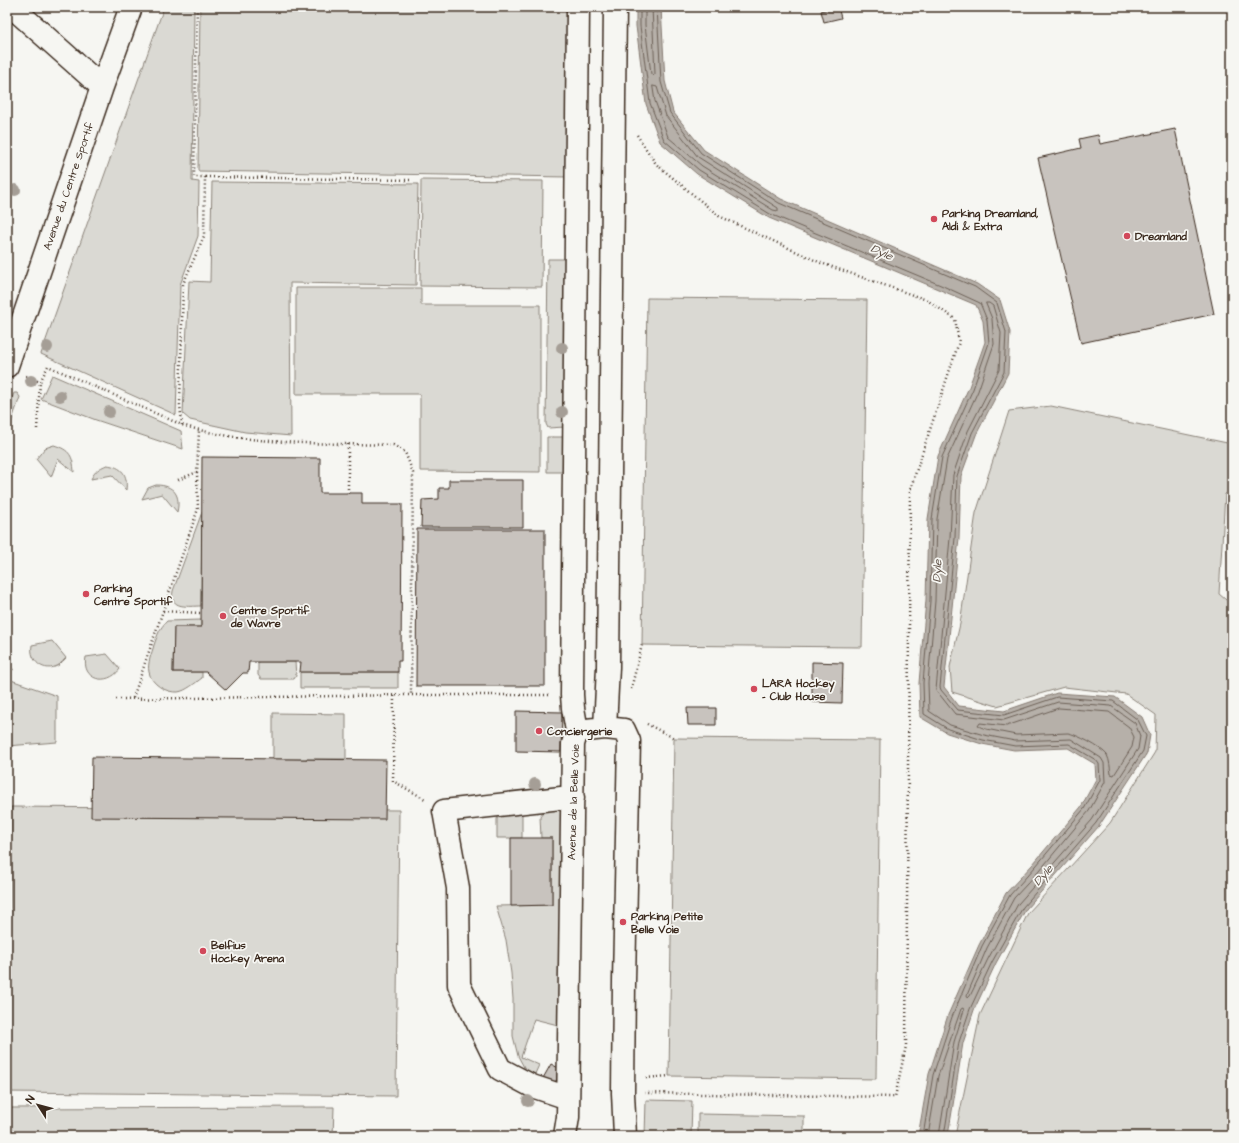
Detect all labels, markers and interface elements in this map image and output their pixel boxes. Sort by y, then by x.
street label: Avenue du Centre Sportif [40,120,98,252]
place label: Parking Dreamland, Aldi & Extra [942,206,1038,234]
marker: Parking Dreamland, Aldi & Extra [929,214,939,224]
place label: Dreamland [1135,229,1187,244]
marker: Dreamland [1122,231,1132,241]
water label: Dyle [868,240,896,265]
water label: Dyle [929,559,946,583]
place label: Parking Centre Sportif [94,581,173,610]
marker: Parking Centre Sportif [81,589,91,599]
place label: Centre Sportif de Wavre [230,603,310,631]
marker: Centre Sportif de Wavre [218,611,228,621]
place label: LARA Hockey - Club House [762,676,835,704]
marker: LARA Hockey - Club House [749,684,759,694]
place label: Conciergerie [547,724,612,741]
marker: Conciergerie [534,726,544,736]
street label: Avenue de la Belle Voie [564,744,583,860]
water label: Dyle [1029,861,1058,889]
place label: Parking Petite Belle Voie [631,909,703,937]
marker: Parking Petite Belle Voie [618,917,628,927]
place label: Belfius Hockey Arena [210,938,285,968]
marker: Belfius Hockey Arena [198,946,208,956]
north arrow [18,1085,58,1125]
text: N [22,1092,38,1107]

